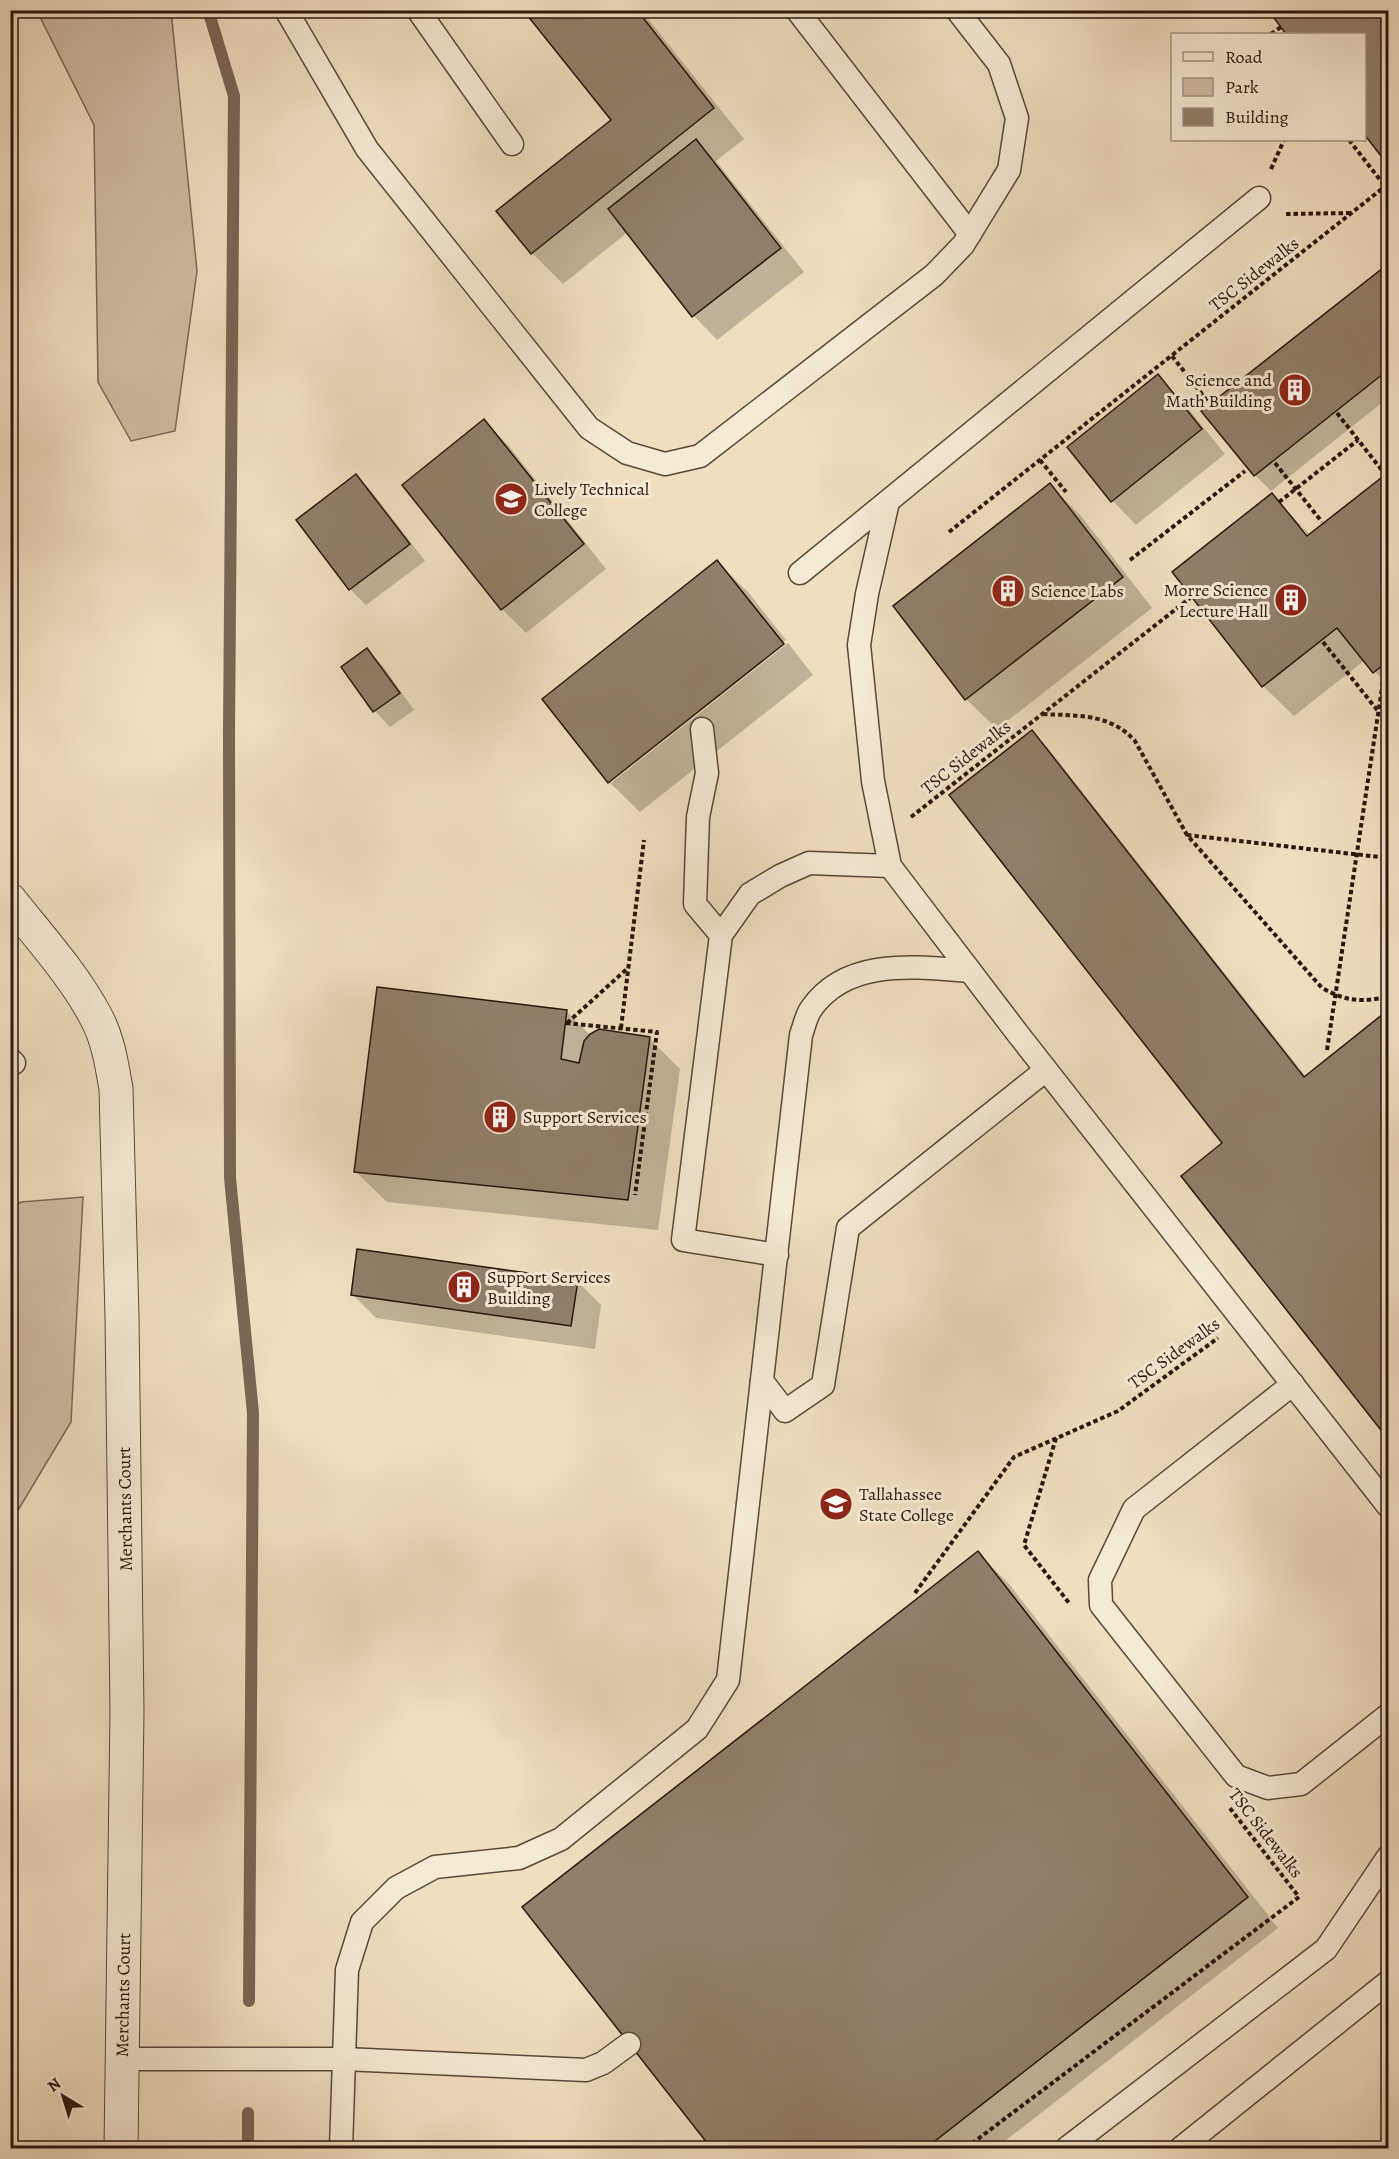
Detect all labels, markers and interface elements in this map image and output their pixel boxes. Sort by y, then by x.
legend [1171,33,1366,141]
text: Road [1225,45,1263,69]
text: Park [1225,75,1259,99]
text: Building [1225,105,1289,129]
street label: TSC Sidewalks [1204,231,1304,317]
place label: Science and Math Building [1166,368,1272,413]
building icon: Science and Math Building [1277,372,1313,408]
place label: Lively Technical College [534,477,650,522]
school or university icon: Lively Technical College [493,481,529,517]
building icon: Science Labs [990,573,1026,609]
place label: Morre Science Lecture Hall [1164,578,1269,623]
place label: Science Labs [1031,579,1124,603]
building icon: Morre Science Lecture Hall [1273,582,1309,618]
street label: TSC Sidewalks [916,714,1016,800]
building icon: Support Services [482,1099,518,1135]
place label: Support Services [523,1105,647,1129]
place label: Support Services Building [487,1265,611,1310]
building icon: Support Services Building [446,1269,482,1305]
street label: TSC Sidewalks [1123,1312,1225,1394]
street label: Merchants Court [112,1447,138,1571]
place label: Tallahassee State College [859,1482,954,1527]
school or university icon: Tallahassee State College [818,1486,854,1522]
street label: TSC Sidewalks [1223,1783,1309,1883]
street label: Merchants Court [110,1933,136,2057]
north arrow [33,2066,93,2126]
text: N [43,2072,66,2097]

